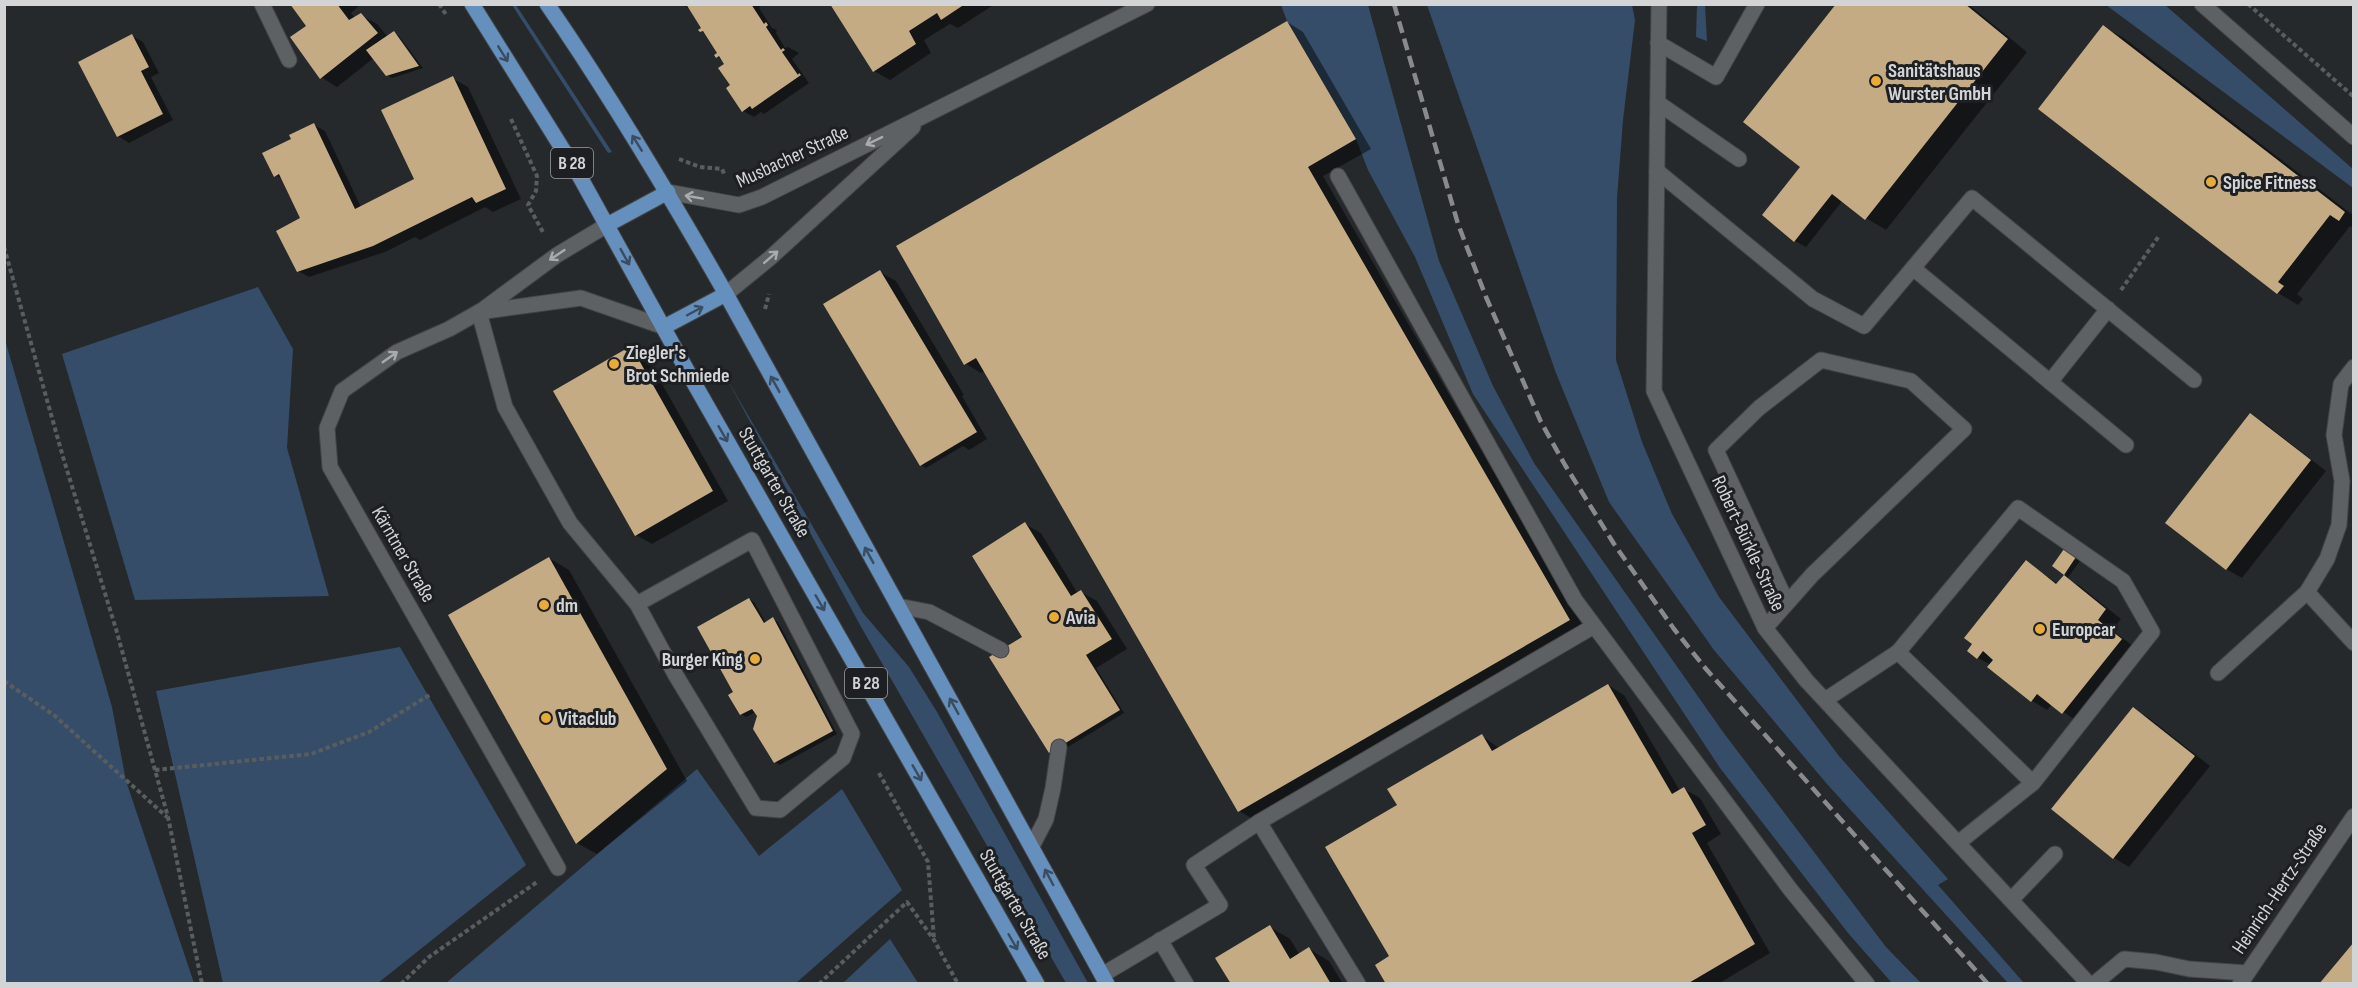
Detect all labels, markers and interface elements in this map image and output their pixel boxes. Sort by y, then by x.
one-way arrow [497,45,509,62]
place label: Sanitätshaus Wurster GmbH [1888,59,1992,106]
marker: Sanitätshaus Wurster GmbH [1869,74,1883,88]
street label: Musbacher Straße [732,120,852,193]
one-way arrow [630,135,642,152]
one-way arrow [866,136,884,147]
road number: B 28 [551,148,593,178]
place label: Spice Fitness [2223,171,2317,195]
marker: Spice Fitness [2204,175,2218,189]
one-way arrow [685,191,705,202]
one-way arrow [619,248,631,265]
one-way arrow [549,249,566,261]
one-way arrow [763,250,778,264]
one-way arrow [686,304,704,316]
place label: Ziegler's Brot Schmiede [626,341,729,388]
one-way arrow [381,351,398,363]
marker: Ziegler's Brot Schmiede [607,357,621,371]
one-way arrow [769,376,780,394]
street label: Stuttgarter Straße [733,423,815,542]
one-way arrow [718,425,730,442]
street label: Robert-Bürkle-Straße [1706,472,1790,615]
street label: Kärntner Straße [366,502,440,607]
one-way arrow [863,547,875,564]
place label: dm [556,594,578,618]
one-way arrow [814,594,826,611]
marker: dm [537,598,551,612]
place label: Avia [1065,606,1096,630]
marker: Avia [1047,610,1061,624]
place label: Europcar [2052,618,2115,642]
marker: Europcar [2033,622,2047,636]
place label: Burger King [662,648,744,672]
marker: Burger King [748,652,762,666]
road number: B 28 [845,668,887,698]
one-way arrow [948,698,959,716]
place label: Vitaclub [558,707,617,731]
marker: Vitaclub [539,711,553,725]
one-way arrow [911,764,923,781]
street label: Heinrich-Hertz-Straße [2227,818,2333,959]
street label: Stuttgarter Straße [974,845,1056,964]
one-way arrow [1043,869,1055,886]
one-way arrow [1008,933,1020,950]

